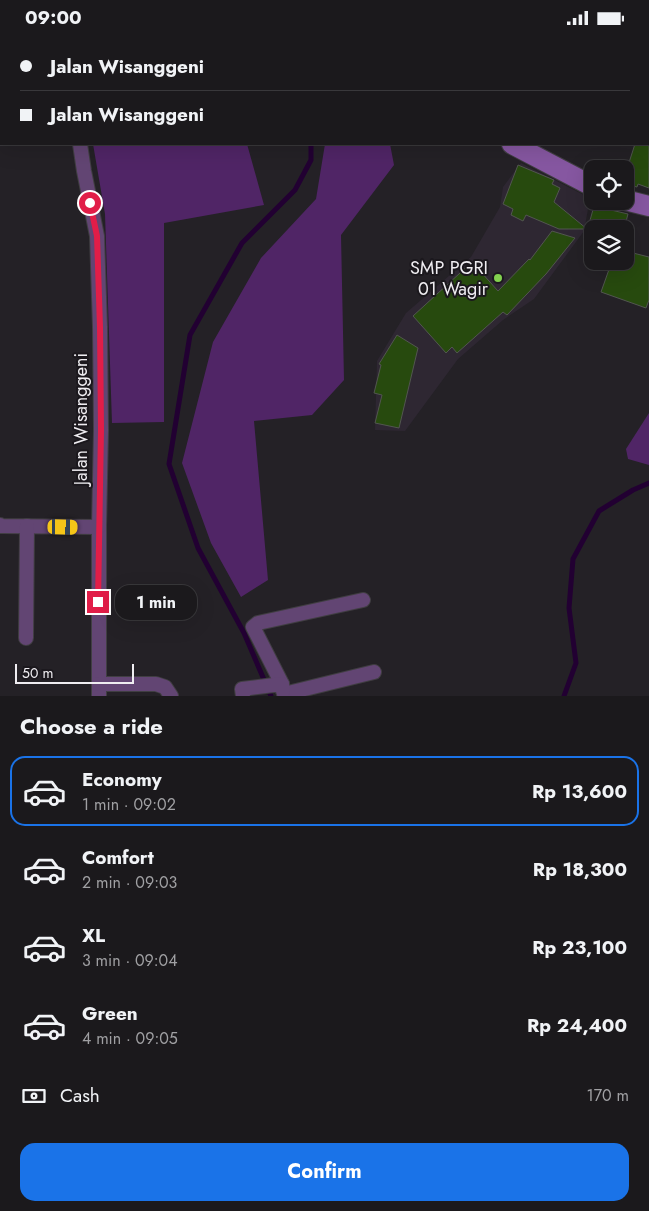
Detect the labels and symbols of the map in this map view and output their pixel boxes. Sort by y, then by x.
route start [79,192,101,214]
place label: SMP PGRI 01 Wagir [410,255,489,302]
marker: SMP PGRI 01 Wagir [492,272,504,284]
street label: Jalan Wisanggeni [68,353,94,487]
car [47,519,78,535]
callout: 1 min [116,585,198,619]
route end [87,591,109,613]
scale bar [15,661,134,684]

